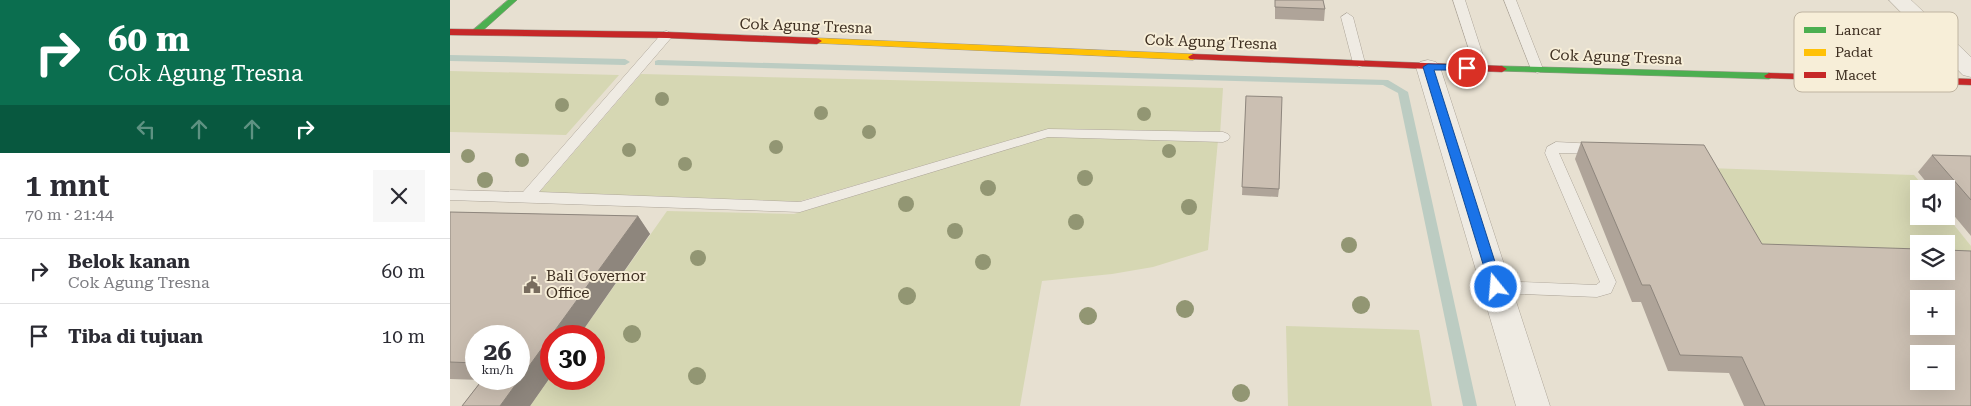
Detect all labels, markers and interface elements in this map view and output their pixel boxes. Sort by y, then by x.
legend [1794,12,1958,92]
street label: Cok Agung Tresna [739,15,873,37]
text: 60 m [108,19,190,60]
icon: right [25,20,90,85]
text: Lancar [1835,22,1882,38]
street label: Cok Agung Tresna [1144,31,1278,53]
text: Padat [1835,44,1873,60]
street label: Cok Agung Tresna [1549,46,1683,68]
pin [1446,47,1488,89]
icon: arrive [1453,54,1481,82]
text: Cok Agung Tresna [108,61,303,86]
text: Macet [1835,67,1876,83]
icon: left [132,115,160,143]
icon: ahead [185,115,213,143]
icon: ahead [238,115,266,143]
icon: right [291,115,319,143]
text: 1 mnt [25,168,110,203]
button: close [373,170,425,222]
map controls [1910,180,1955,390]
button: sound [1910,180,1955,225]
text: 70 m · 21:44 [25,205,114,224]
button: layers [1910,235,1955,280]
text: Belok kanan [68,250,190,273]
icon: right [25,257,53,285]
text: 60 m [382,260,425,283]
position arrow [1469,260,1521,312]
place label: Bali Governor Office [546,267,646,302]
text: Cok Agung Tresna [68,273,210,292]
public building icon: Bali Governor Office [522,275,542,295]
button: + [1910,290,1955,335]
icon: arrive [25,322,53,350]
text: Tiba di tujuan [68,325,203,348]
text: 10 m [382,325,425,348]
speed limit sign: 30 [540,325,605,390]
text: 26 [483,337,512,366]
button: − [1910,345,1955,390]
text: km/h [481,363,514,377]

